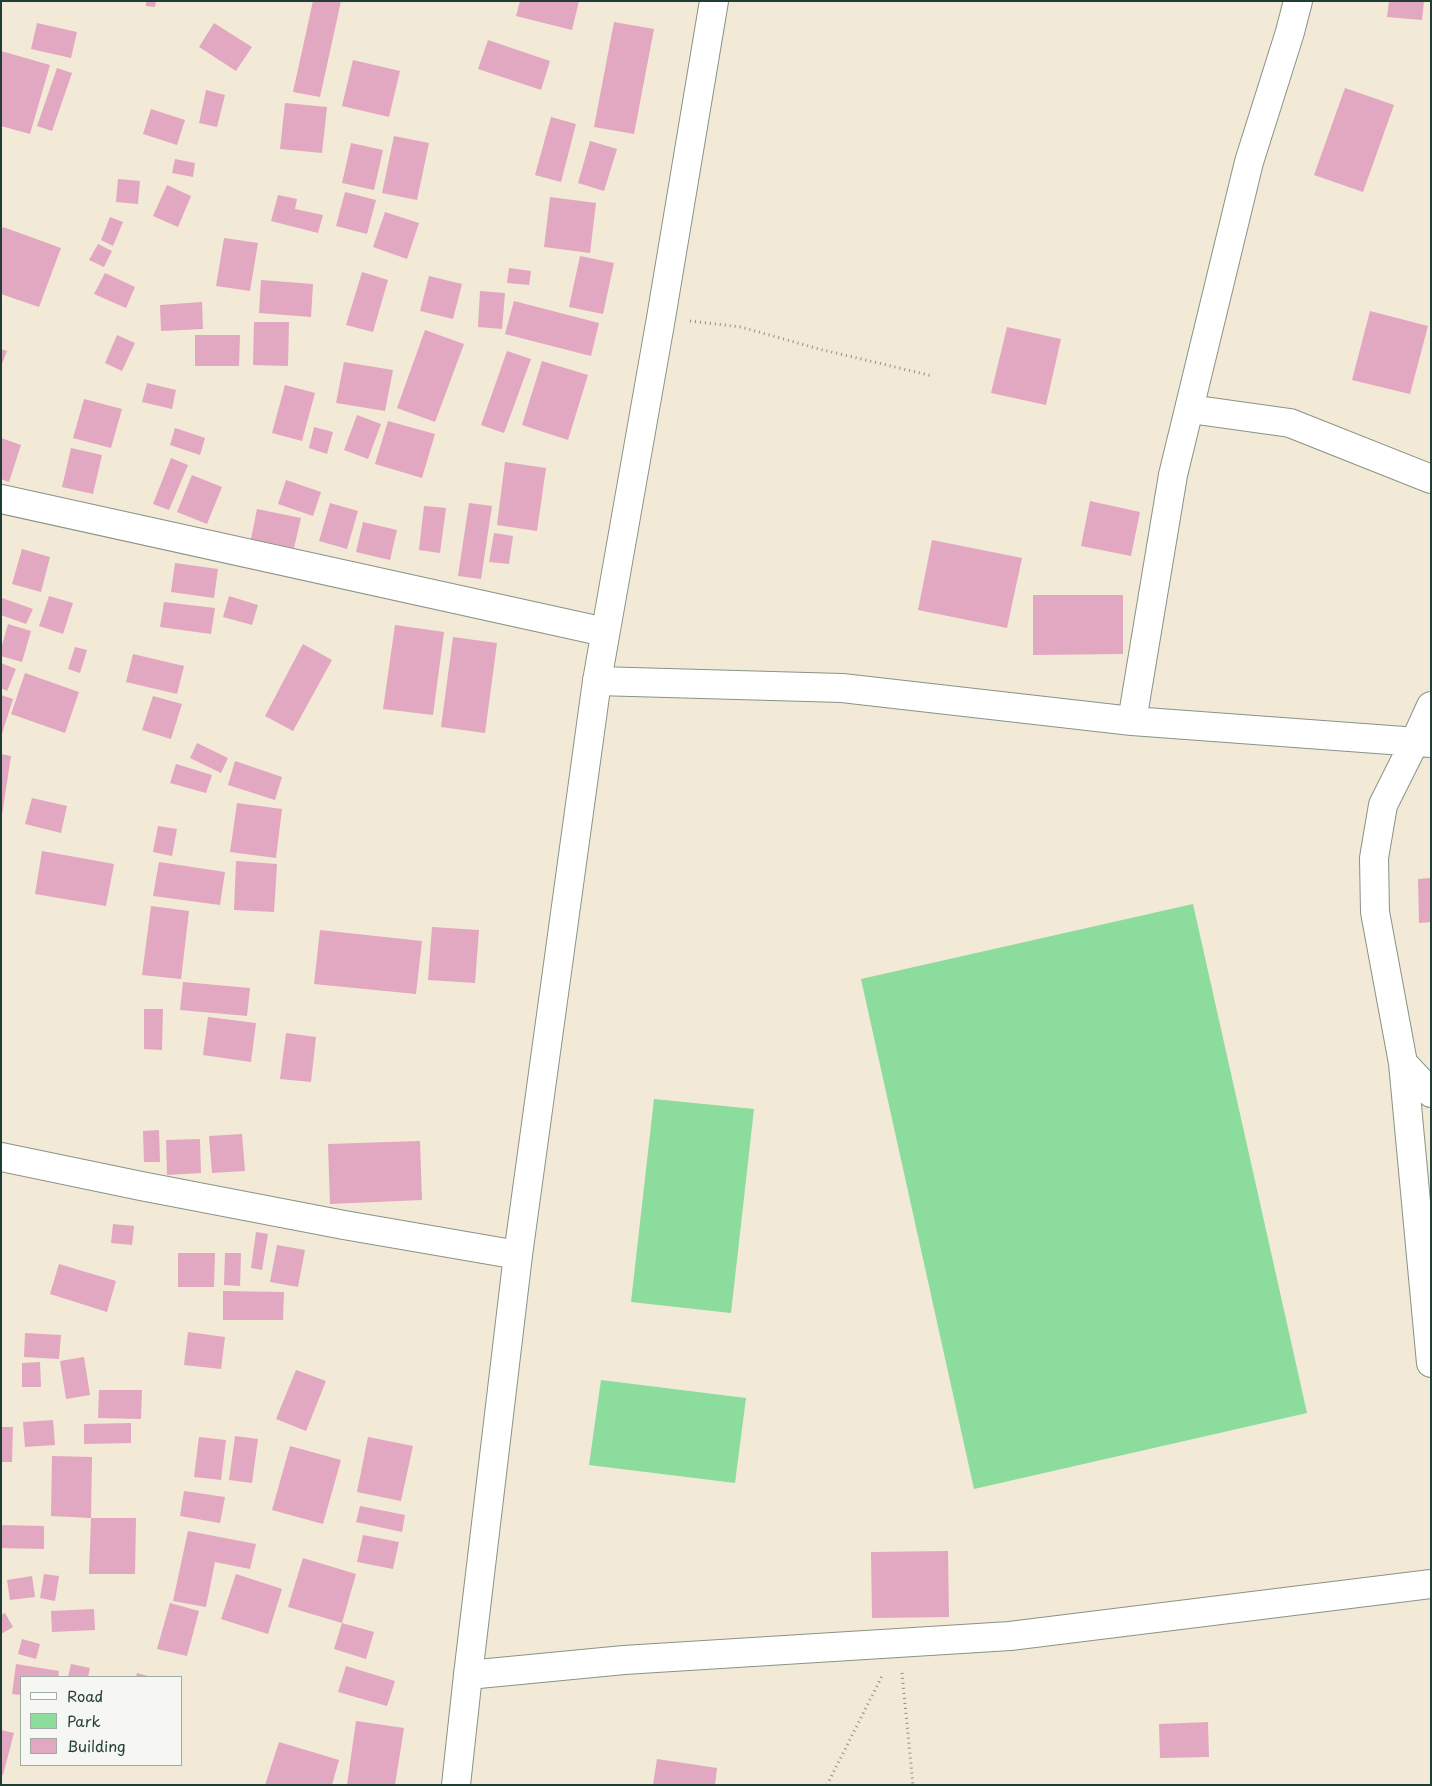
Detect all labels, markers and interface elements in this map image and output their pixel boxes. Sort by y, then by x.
legend [20,1676,182,1766]
text: Road [67,1684,103,1707]
text: Park [67,1709,101,1732]
text: Building [67,1734,126,1757]

